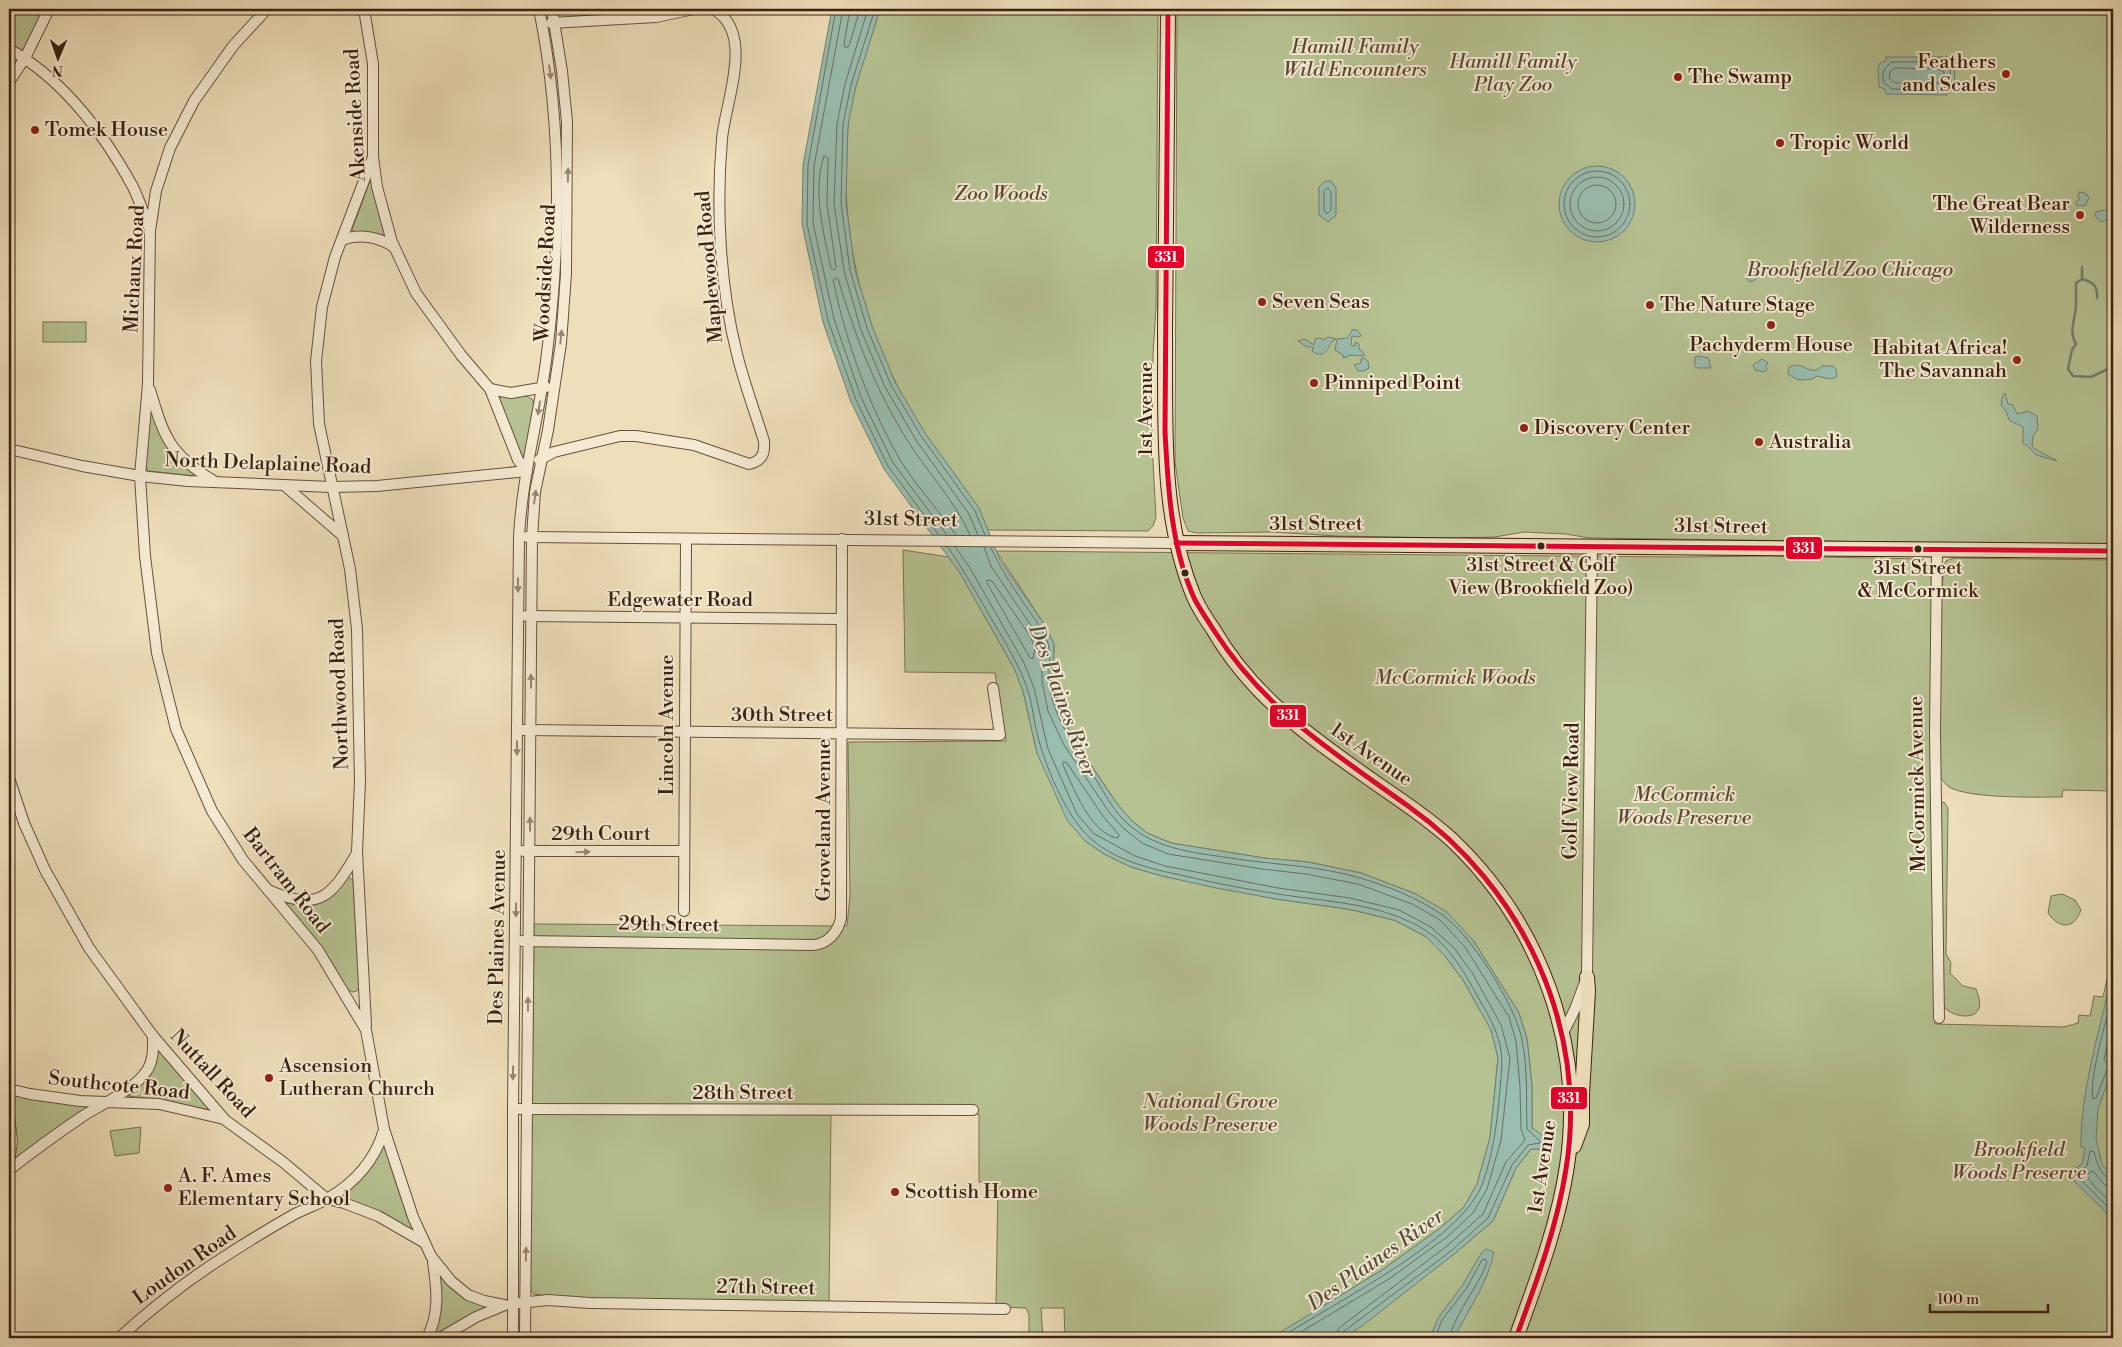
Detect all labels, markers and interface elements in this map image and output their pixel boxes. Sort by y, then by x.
north arrow [32,32,82,82]
park label: Hamill Family Wild Encounters [1283,35,1427,83]
street label: Akenside Road [340,47,372,183]
park label: Hamill Family Play Zoo [1448,50,1577,98]
place label: Feathers and Scales [1902,50,1996,98]
text: N [52,61,63,79]
one-way arrow [546,65,554,81]
place label: The Swamp [1688,65,1792,90]
marker: Feathers and Scales [2000,68,2012,80]
marker: The Swamp [1672,71,1684,83]
place label: Tomek House [45,118,168,143]
marker: Tomek House [29,124,41,136]
place label: Tropic World [1790,131,1909,156]
marker: Tropic World [1774,137,1786,149]
one-way arrow [564,167,572,183]
park label: Zoo Woods [954,182,1048,207]
street label: Maplewood Road [691,189,729,344]
place label: The Great Bear Wilderness [1933,192,2070,240]
street label: Woodside Road [530,203,562,344]
street label: Michaux Road [119,204,151,334]
marker: The Great Bear Wilderness [2074,209,2086,221]
line badge: 331 [1147,245,1185,269]
text: 331 [1154,249,1178,267]
park label: Brookfield Zoo Chicago [1746,258,1953,283]
place label: Seven Seas [1272,290,1370,315]
place label: The Nature Stage [1660,293,1815,318]
marker: Seven Seas [1256,296,1268,308]
marker: The Nature Stage [1644,299,1656,311]
marker: Pachyderm House [1765,319,1777,331]
one-way arrow [557,329,565,345]
place label: Pachyderm House [1689,333,1853,358]
place label: Habitat Africa! The Savannah [1872,336,2007,384]
marker: Habitat Africa! The Savannah [2011,354,2023,366]
street label: 1st Avenue [1134,362,1159,456]
place label: Pinniped Point [1324,371,1461,396]
marker: Pinniped Point [1308,377,1320,389]
one-way arrow [535,401,543,417]
place label: Discovery Center [1534,416,1691,441]
marker: Discovery Center [1518,422,1530,434]
place label: Australia [1768,430,1852,455]
marker: Australia [1753,436,1765,448]
street label: North Delaplaine Road [164,448,372,480]
one-way arrow [531,488,539,504]
street label: 31st Street [864,507,958,533]
street label: 31st Street [1269,512,1363,537]
street label: 31st Street [1674,514,1768,540]
line badge: 331 [1785,536,1823,560]
text: 331 [1792,540,1816,558]
marker: 31st Street & Golf View (Brookfield Zoo) [1536,541,1546,551]
marker: 31st Street & McCormick [1913,544,1923,554]
place label: 31st Street & Golf View (Brookfield Zoo) [1448,553,1633,600]
place label: 31st Street & McCormick [1858,556,1979,603]
unlabelled marker [1180,568,1190,578]
one-way arrow [514,578,522,594]
street label: Edgewater Road [607,588,753,613]
street label: Northwood Road [325,617,355,770]
water label: Des Plaines River [1022,620,1102,782]
street label: Lincoln Avenue [655,655,680,795]
park label: McCormick Woods [1374,666,1536,691]
one-way arrow [527,673,535,689]
street label: McCormick Avenue [1904,696,1932,872]
street label: 30th Street [731,703,833,728]
line badge: 331 [1269,704,1307,728]
text: 331 [1276,707,1300,725]
street label: 1st Avenue [1325,718,1417,792]
street label: Golf View Road [1558,721,1586,860]
street label: Groveland Avenue [812,738,837,902]
one-way arrow [513,740,521,756]
park label: McCormick Woods Preserve [1617,783,1752,831]
one-way arrow [526,815,534,831]
street label: Bartram Road [236,822,335,939]
street label: 29th Court [551,822,651,847]
one-way arrow [575,847,591,855]
street label: Des Plaines Avenue [484,849,512,1025]
one-way arrow [512,903,520,919]
street label: 29th Street [618,912,720,938]
one-way arrow [525,995,533,1011]
street label: Nuttall Road [164,1024,260,1124]
place label: Ascension Lutheran Church [278,1054,435,1102]
one-way arrow [509,1065,517,1081]
street label: Southcote Road [47,1066,192,1106]
marker: Ascension Lutheran Church [263,1072,275,1084]
street label: 28th Street [692,1081,794,1106]
line badge: 331 [1550,1086,1588,1110]
park label: National Grove Woods Preserve [1142,1090,1278,1138]
text: 331 [1557,1090,1581,1108]
street label: 1st Avenue [1523,1118,1563,1216]
park label: Brookfield Woods Preserve [1952,1138,2087,1186]
place label: A. F. Ames Elementary School [177,1164,350,1212]
place label: Scottish Home [905,1180,1038,1205]
marker: A. F. Ames Elementary School [162,1182,174,1194]
marker: Scottish Home [889,1186,901,1198]
water label: Des Plaines River [1302,1203,1450,1317]
street label: Loudon Road [128,1221,242,1311]
one-way arrow [522,1245,530,1261]
street label: 27th Street [716,1275,816,1301]
scale bar [1930,1282,2047,1314]
text: 100 m [1937,1290,1979,1309]

